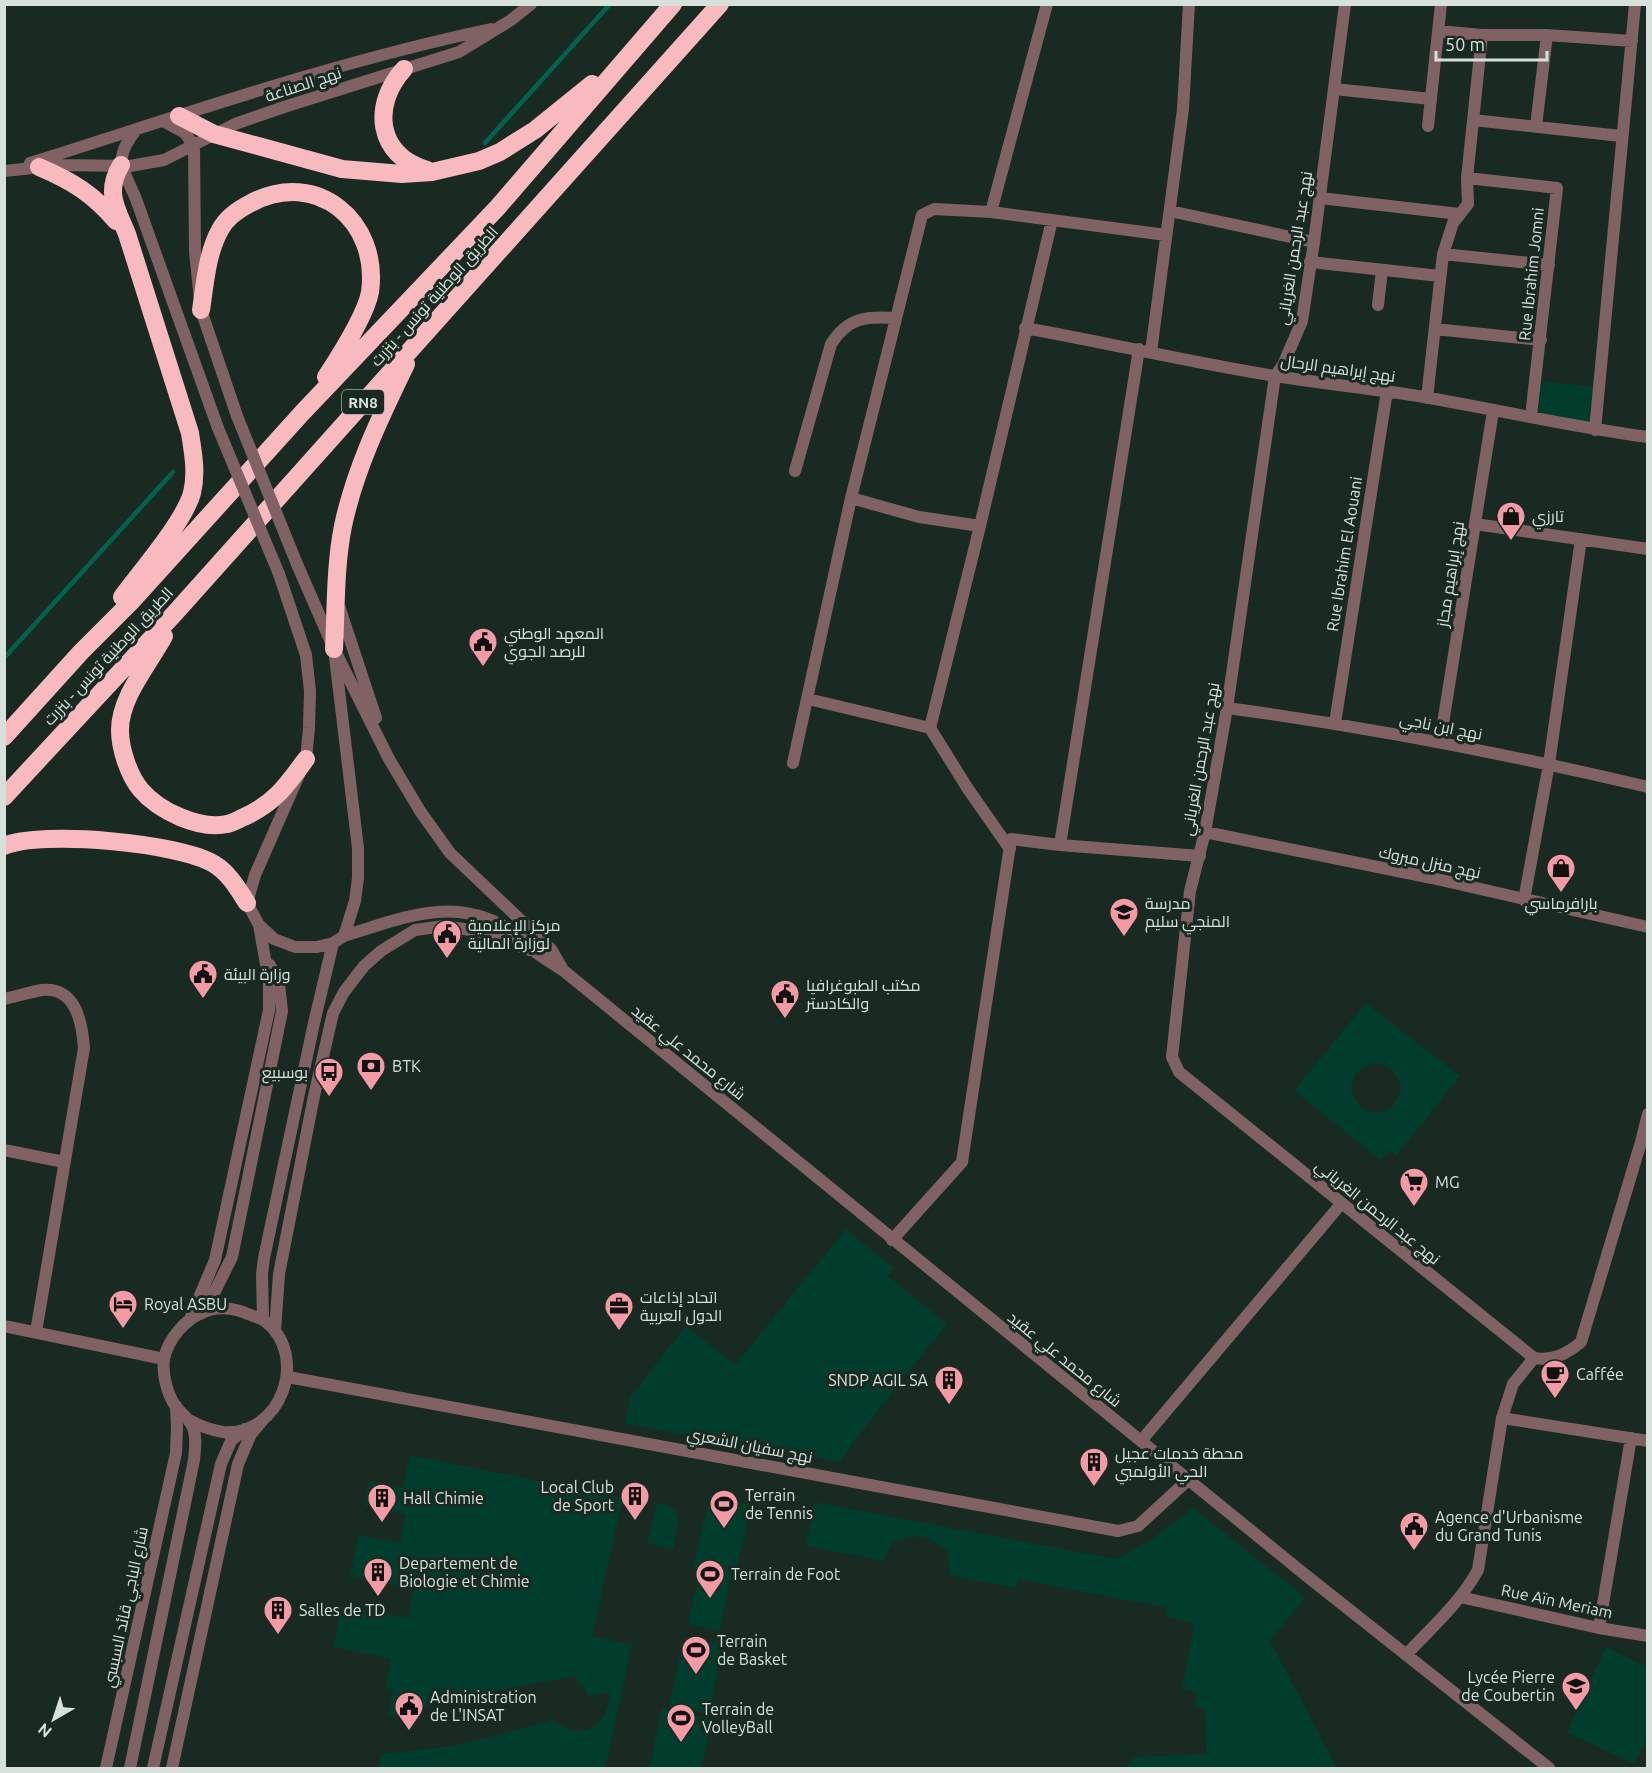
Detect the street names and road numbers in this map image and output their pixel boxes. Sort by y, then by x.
street label: نهج الصناعة [263,63,344,108]
street label: نهج عبد الرحمن الغرياني [1273,170,1320,327]
street label: Rue Ibrahim Jomni [1515,206,1547,342]
street label: الطريق الوطنية تونس - بنزرت [367,223,503,371]
street label: نهج إبراهيم الرحال [1279,351,1397,388]
road number: RN8 [342,390,384,414]
street label: Rue Ibrahim El Aouani [1323,475,1365,633]
street label: نهج إبراهيم مجاز [1433,520,1470,630]
street label: الطريق الوطنية تونس - بنزرت [40,583,178,730]
street label: نهج عبد الرحمن الغرياني [1178,681,1227,838]
street label: نهج ابن ناجي [1397,709,1484,748]
street label: نهج منزل مبروك [1377,842,1483,885]
street label: شارع محمد علي عقيد [626,1001,749,1107]
street label: نهج عبد الرحمن الغرياني [1309,1156,1444,1272]
street label: شارع محمد علي عقيد [1002,1308,1125,1414]
street label: نهج سفيان الشعري [685,1424,814,1471]
street label: شارع الباجي قائد السبسي [99,1525,156,1690]
street label: Rue Aïn Meriam [1500,1580,1614,1622]

